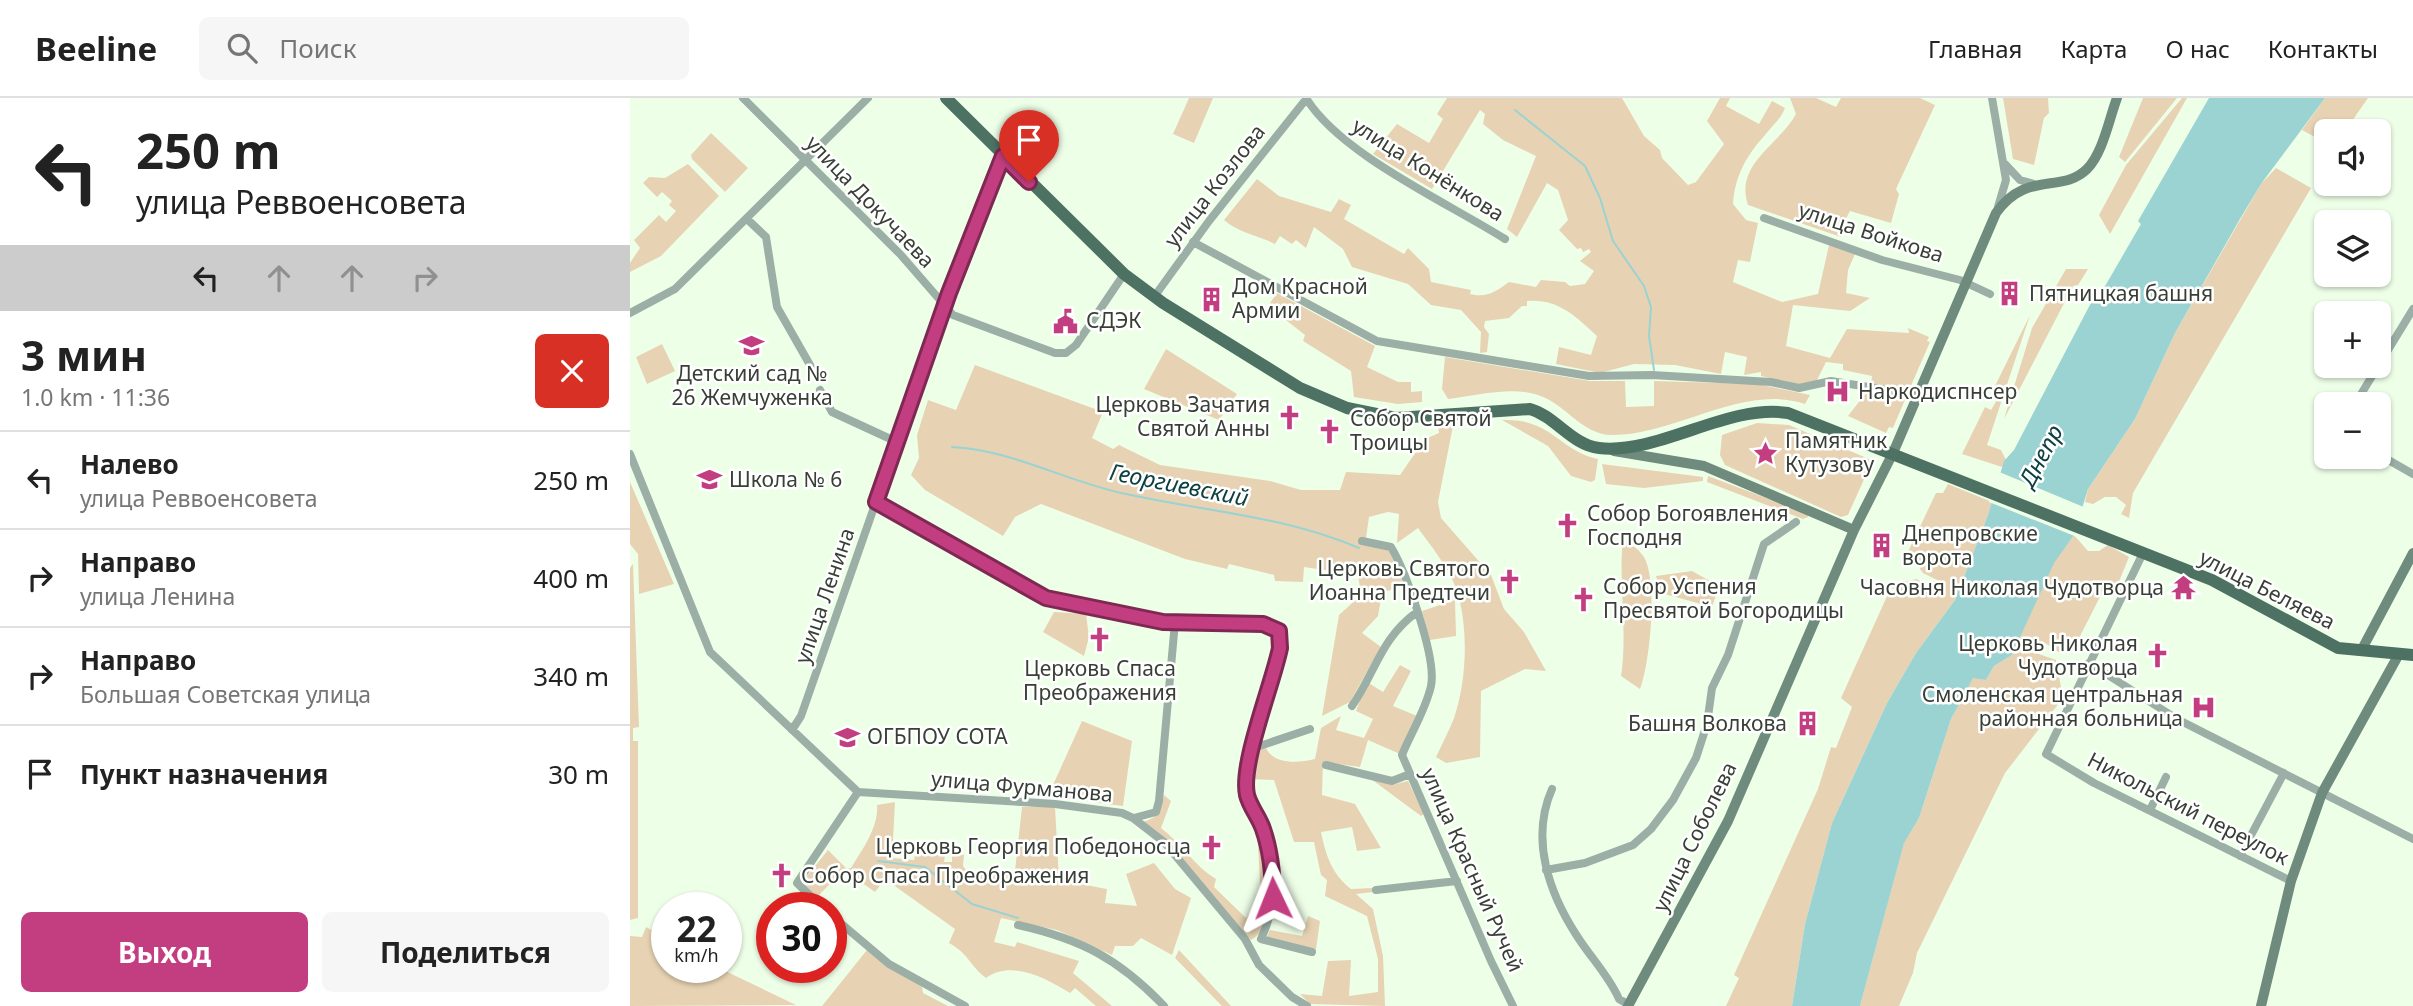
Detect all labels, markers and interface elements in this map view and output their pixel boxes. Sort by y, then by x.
search box [199,17,689,80]
text: Beeline [35,26,157,71]
icon: search [223,29,261,67]
text: Поиск [279,30,356,66]
text: Главная [1928,32,2022,65]
text: Карта [2060,32,2127,65]
text: О нас [2165,32,2230,65]
text: Контакты [2268,32,2378,65]
pin [999,110,1059,182]
street label: улица Конёнкова [1347,111,1510,227]
text: 250 m [136,117,281,183]
street label: улица Козлова [1157,118,1271,253]
map controls [2314,119,2391,469]
button: sound [2314,119,2391,196]
icon: arrive [1010,121,1048,159]
icon: left [21,126,112,217]
street label: улица Докучаева [800,129,941,274]
text: улица Реввоенсовета [136,180,467,223]
street label: улица Войкова [1795,195,1947,269]
button: layers [2314,210,2391,287]
icon: left [187,259,225,297]
icon: ahead [260,259,298,297]
icon: ahead [333,259,371,297]
icon: right [406,259,444,297]
place label: Дом Красной Армии [1232,272,1368,324]
place label: Пятницкая башня [2029,279,2213,307]
building icon: Пятницкая башня [1995,280,2023,308]
building icon: Дом Красной Армии [1198,285,1226,313]
button: + [2314,301,2391,378]
place label: СДЭК [1086,306,1141,334]
public building icon: СДЭК [1052,307,1080,335]
text: 3 мин [21,326,147,383]
school or university icon: Детский сад № 26 Жемчуженка [738,331,766,359]
button: close [535,334,609,408]
place label: Детский сад № 26 Жемчуженка [671,359,833,411]
place label: Наркодиспнсер [1858,377,2017,405]
hospital icon: Наркодиспнсер [1824,378,1852,406]
text: 1.0 km · 11:36 [21,381,170,413]
place label: Церковь Зачатия Святой Анны [1096,390,1270,442]
button: − [2314,392,2391,469]
church icon: Церковь Зачатия Святой Анны [1276,403,1304,431]
place label: Собор Святой Троицы [1350,404,1492,456]
church icon: Собор Святой Троицы [1316,417,1344,445]
water label: Днепр [2009,419,2070,494]
place label: Памятник Кутузову [1785,426,1887,478]
place icon: Памятник Кутузову [1751,439,1779,467]
text: Налево [80,446,179,482]
water label: Георгиевский [1107,455,1251,513]
icon: left [21,461,59,499]
text: 250 m [533,462,609,498]
place label: Школа № 6 [729,465,842,493]
school or university icon: Школа № 6 [695,466,723,494]
text: улица Реввоенсовета [80,482,318,514]
place label: Собор Богоявления Господня [1587,499,1789,551]
church icon: Собор Богоявления Господня [1553,512,1581,540]
place label: Днепровские ворота [1902,519,2038,571]
street label: улица Ленина [788,524,860,667]
building icon: Днепровские ворота [1868,532,1896,560]
street label: улица Беляева [2195,543,2340,635]
text: Направо [80,544,196,580]
place label: Церковь Святого Иоанна Предтечи [1309,554,1490,606]
icon: right [21,559,59,597]
text: 400 m [533,560,609,596]
church icon: Церковь Святого Иоанна Предтечи [1496,567,1524,595]
place label: Собор Успения Пресвятой Богородицы [1603,572,1844,624]
place label: Часовня Николая Чудотворца [1860,573,2164,601]
temple icon: Часовня Николая Чудотворца [2170,574,2198,602]
text: улица Ленина [80,580,235,612]
church icon: Собор Успения Пресвятой Богородицы [1569,585,1597,613]
church icon: Церковь Спаса Преображения [1086,626,1114,654]
place label: Церковь Николая Чудотворца [1958,629,2138,681]
text: Направо [80,642,196,678]
church icon: Церковь Николая Чудотворца [2144,642,2172,670]
place label: Церковь Спаса Преображения [1023,654,1177,706]
icon: right [21,657,59,695]
text: 340 m [533,658,609,694]
text: Большая Советская улица [80,678,371,710]
place label: Смоленская центральная районная больница [1922,680,2183,732]
hospital icon: Смоленская центральная районная больница [2189,693,2217,721]
place label: Башня Волкова [1628,709,1787,737]
building icon: Башня Волкова [1793,710,1821,738]
place label: ОГБПОУ СОТА [867,722,1008,750]
school or university icon: ОГБПОУ СОТА [833,723,861,751]
street label: Никольский переулок [2083,745,2294,871]
icon: arrive [21,755,59,793]
text: Пункт назначения [80,756,328,792]
text: 30 m [548,756,609,792]
street label: улица Соболева [1646,757,1742,916]
street label: улица Красный Ручей [1415,763,1531,976]
street label: улица Фурманова [930,764,1114,808]
place label: Церковь Георгия Победоносца [875,832,1191,860]
church icon: Церковь Георгия Победоносца [1197,833,1225,861]
place label: Собор Спаса Преображения [801,861,1089,889]
position arrow [1236,861,1310,935]
church icon: Собор Спаса Преображения [767,862,795,890]
speed limit sign: 30 [756,892,847,983]
text: 22 [676,905,717,952]
button: Выход [21,912,308,992]
button: Поделиться [322,912,609,992]
text: km/h [674,943,719,967]

